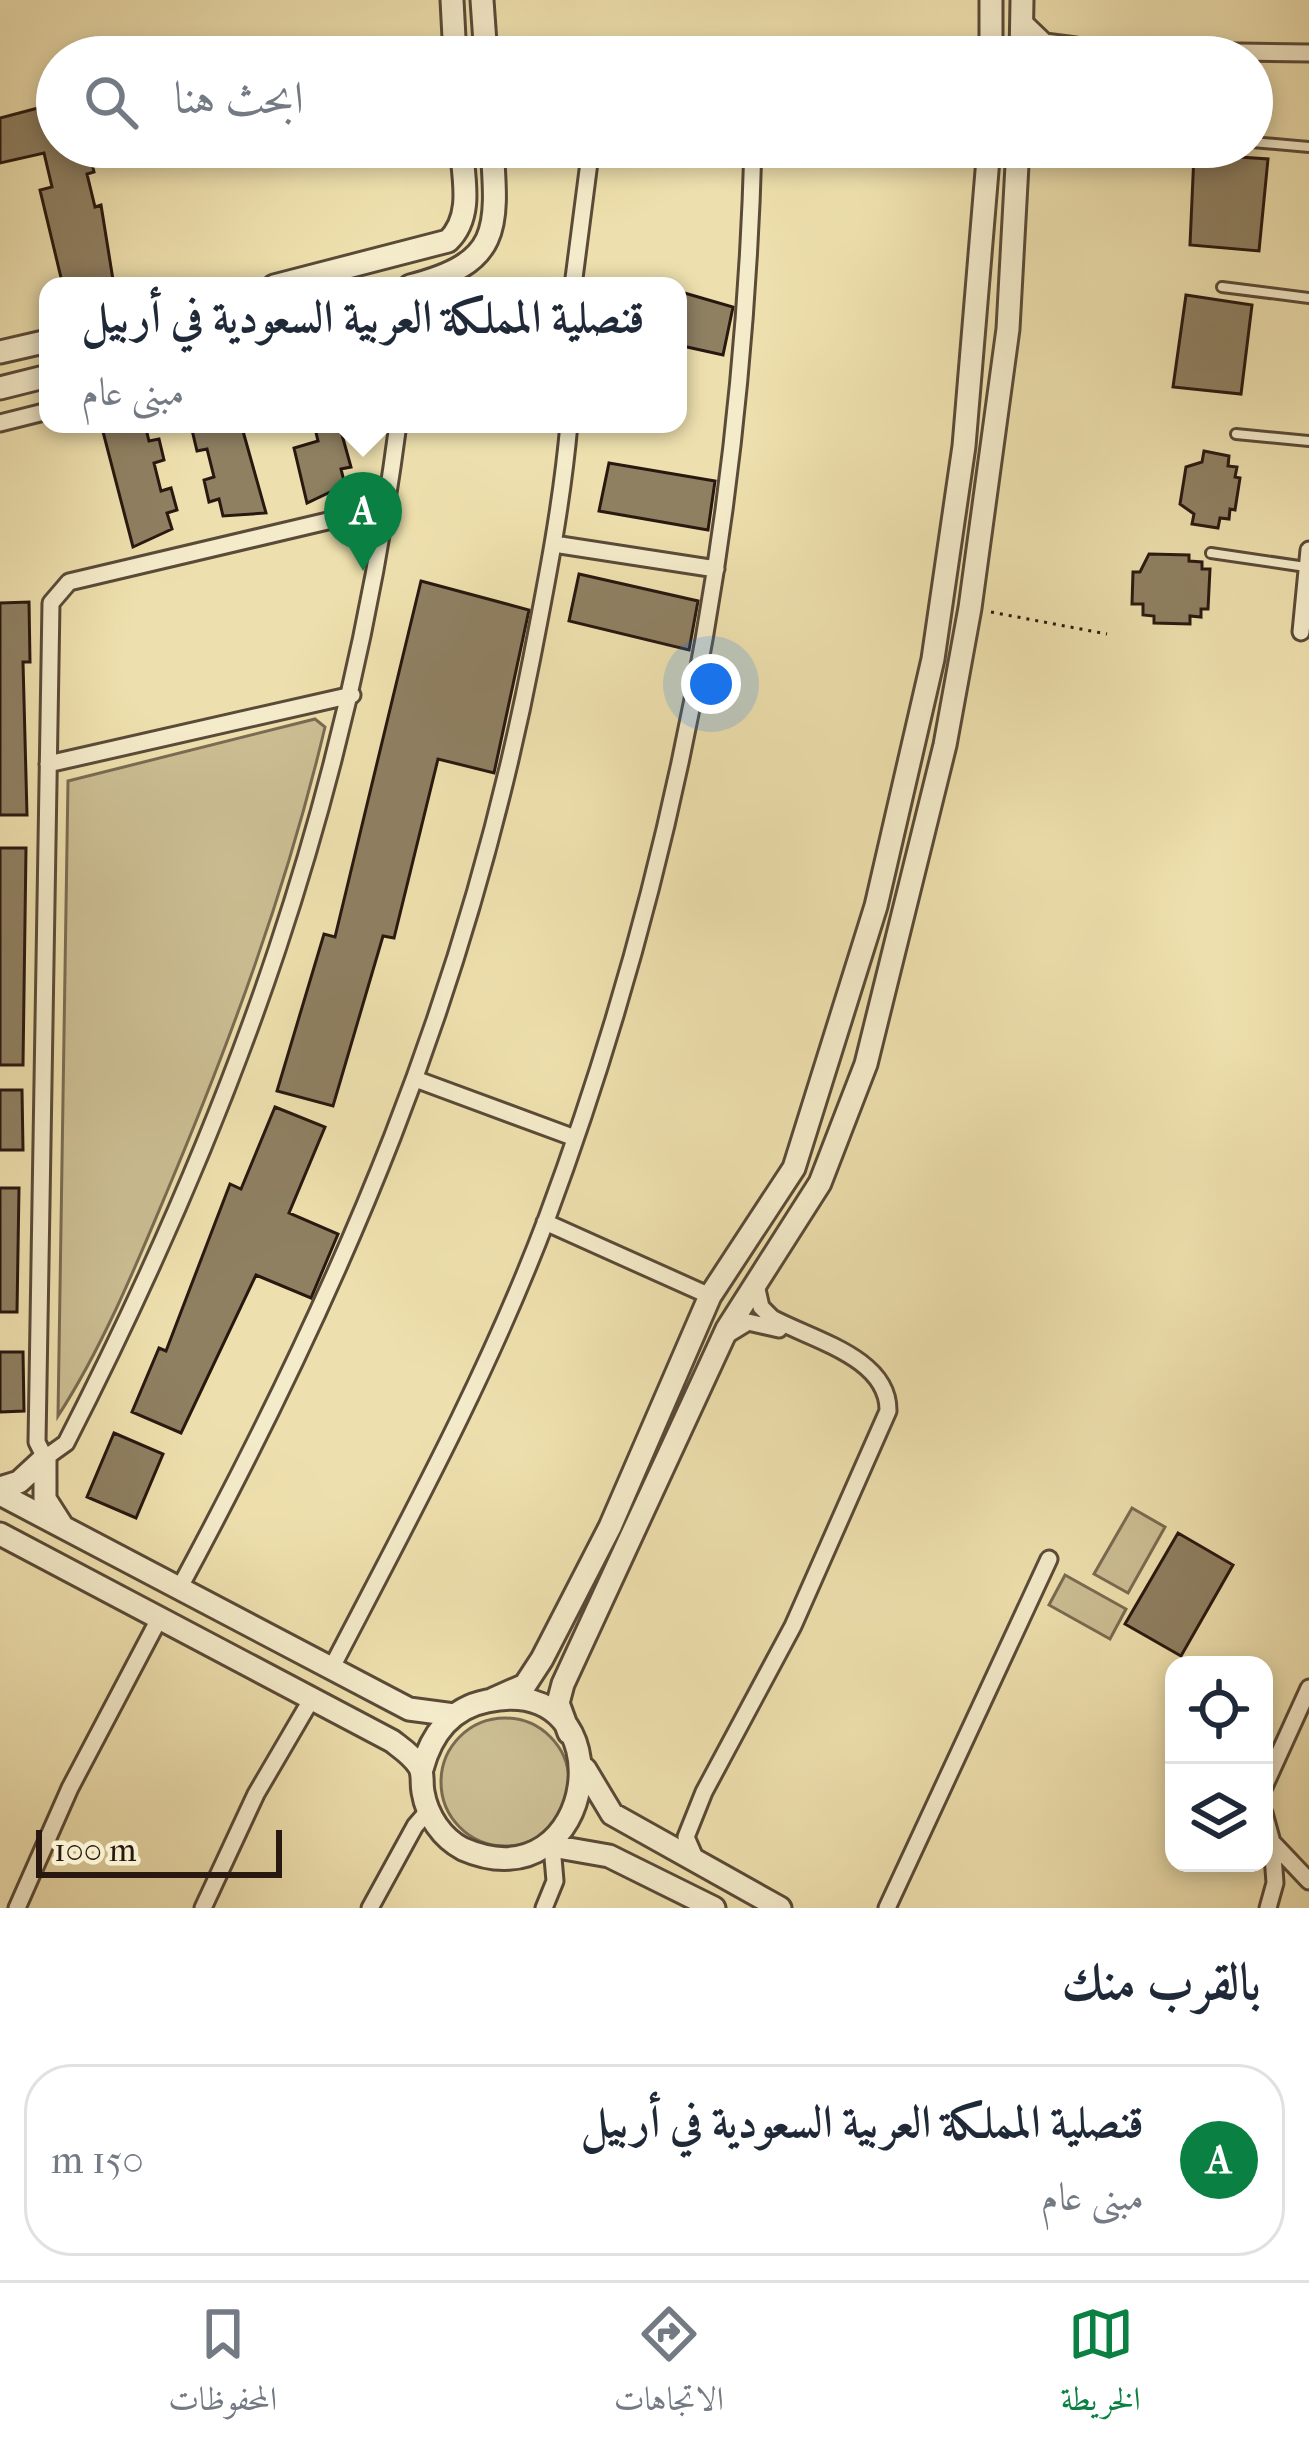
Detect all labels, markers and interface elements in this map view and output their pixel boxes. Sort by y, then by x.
search box [36,36,1273,168]
icon: search [78,69,144,135]
text: ابحث هنا [174,72,304,125]
popup [39,277,687,433]
text: قنصلية المملكة العربية السعودية في أربيل [81,291,645,344]
text: مبنى عام [81,369,184,415]
pin: A [324,472,402,571]
your location [681,654,741,714]
map controls [1165,1656,1273,1872]
button: locate [1165,1656,1273,1764]
button: layers [1165,1764,1273,1872]
scale bar [36,1824,282,1877]
text: 100 m [54,1831,137,1870]
text: بالقرب منك [1062,1952,1261,2012]
text: قنصلية المملكة العربية السعودية في أربيل [580,2096,1144,2149]
text: 150 m [51,2137,144,2183]
text: A [1206,2137,1232,2183]
text: مبنى عام [1041,2174,1144,2220]
tab: المحفوظات [168,2301,277,2431]
tab: الاتجاهات [614,2301,724,2431]
tab: الخريطة [1060,2301,1141,2431]

